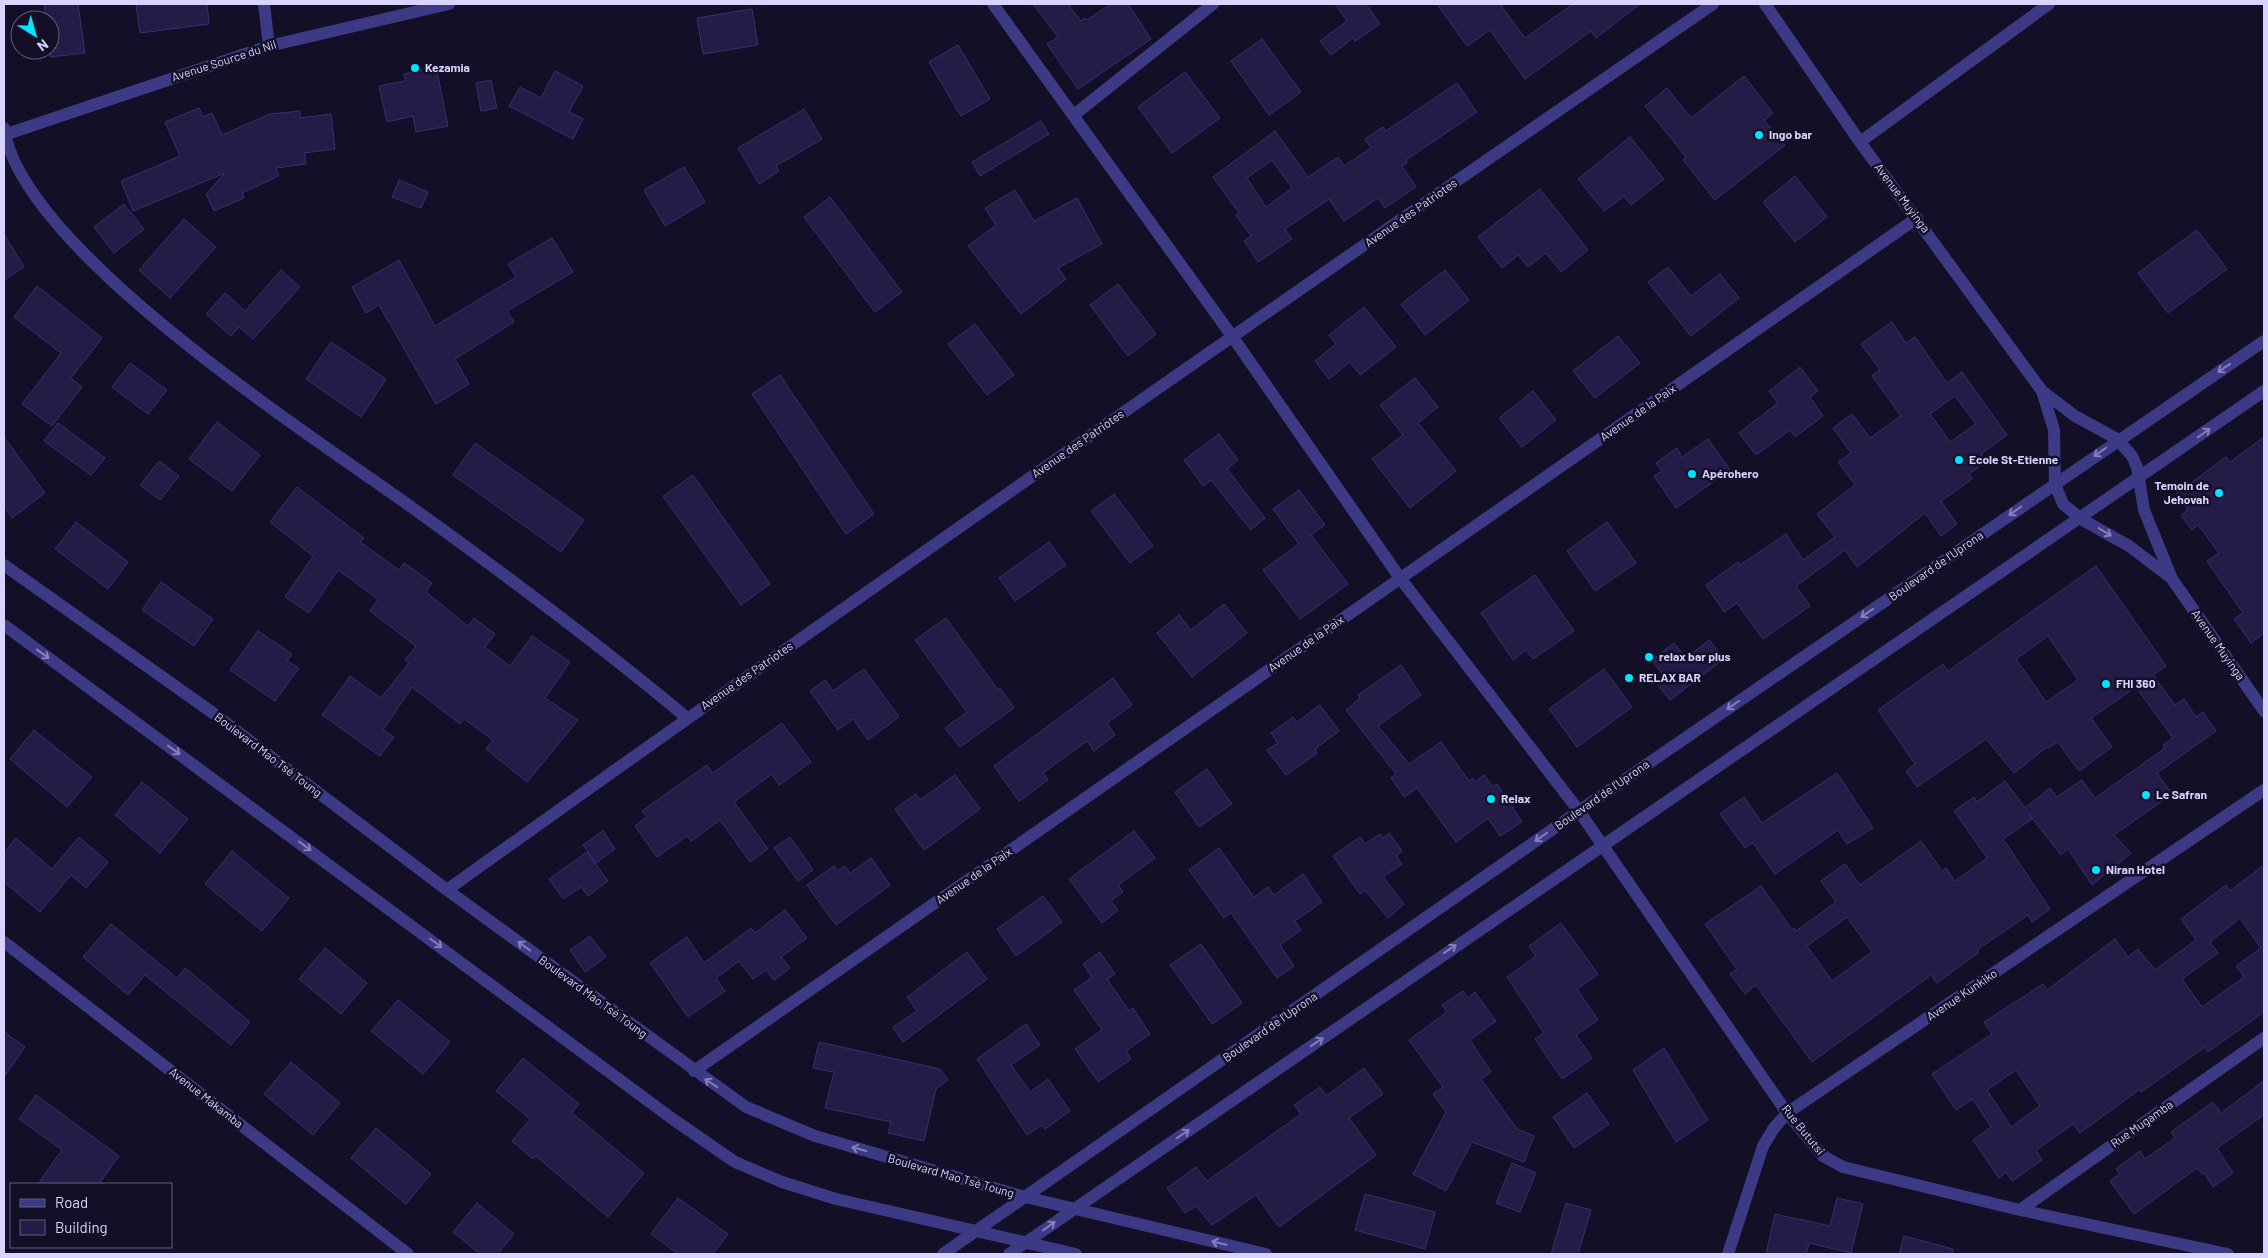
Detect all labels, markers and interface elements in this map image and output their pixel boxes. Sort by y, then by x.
north arrow [10,10,60,60]
text: N [34,36,52,55]
street label: Avenue Source du Nil [170,37,278,84]
place label: Kezamia [425,60,470,74]
marker: Kezamia [409,62,421,74]
place label: Ingo bar [1769,127,1813,141]
marker: Ingo bar [1753,129,1765,141]
street label: Avenue Muyinga [1872,160,1933,235]
street label: Avenue des Patriotes [1362,175,1459,249]
one-way arrow [2217,363,2231,373]
street label: Avenue de la Paix [1597,381,1678,443]
street label: Avenue des Patriotes [1029,406,1126,480]
one-way arrow [2197,428,2211,438]
one-way arrow [2093,447,2107,457]
place label: Ecole St-Etienne [1969,452,2059,466]
marker: Ecole St-Etienne [1953,454,1965,466]
place label: Apérohero [1702,466,1759,480]
marker: Apérohero [1686,468,1698,480]
place label: Temoin de Jehovah [2154,478,2209,506]
marker: Temoin de Jehovah [2213,487,2225,499]
one-way arrow [2008,506,2022,516]
street label: Boulevard de l'Uprona [1886,527,1985,603]
one-way arrow [2098,528,2112,538]
street label: Avenue Muyinga [2189,606,2248,683]
one-way arrow [1860,608,1874,618]
street label: Avenue de la Paix [1265,612,1346,674]
street label: Avenue des Patriotes [698,638,795,712]
one-way arrow [36,649,50,659]
place label: relax bar plus [1659,649,1731,663]
marker: relax bar plus [1643,651,1655,663]
place label: RELAX BAR [1639,670,1701,684]
marker: RELAX BAR [1623,672,1635,684]
place label: FHI 360 [2116,676,2156,690]
marker: FHI 360 [2100,678,2112,690]
one-way arrow [1726,700,1740,711]
street label: Boulevard Mao Tsé Toung [212,709,325,799]
one-way arrow [167,745,181,755]
street label: Boulevard de l'Uprona [1552,756,1651,832]
place label: Le Safran [2156,787,2207,801]
marker: Le Safran [2140,789,2152,801]
place label: Relax [1501,791,1531,805]
marker: Relax [1485,793,1497,805]
one-way arrow [1535,832,1549,842]
one-way arrow [298,841,312,851]
street label: Avenue de la Paix [933,844,1014,906]
place label: Niran Hotel [2106,862,2165,876]
marker: Niran Hotel [2090,864,2102,876]
one-way arrow [429,937,442,948]
one-way arrow [517,941,531,951]
one-way arrow [1443,944,1457,954]
street label: Boulevard Mao Tsé Toung [537,952,651,1040]
street label: Avenue Kunkiko [1923,965,1999,1023]
street label: Boulevard de l'Uprona [1220,988,1319,1064]
one-way arrow [1309,1036,1323,1046]
street label: Avenue Makamba [167,1064,246,1130]
one-way arrow [704,1078,718,1088]
street label: Rue Mugamba [2108,1097,2175,1150]
street label: Rue Bututsi [1779,1102,1828,1157]
one-way arrow [1175,1129,1189,1139]
one-way arrow [851,1143,867,1153]
street label: Boulevard Mao Tsé Toung [886,1150,1016,1200]
legend [10,1183,172,1248]
text: Road [55,1193,88,1211]
text: Building [55,1218,108,1236]
one-way arrow [1042,1221,1056,1231]
one-way arrow [1211,1238,1227,1247]

